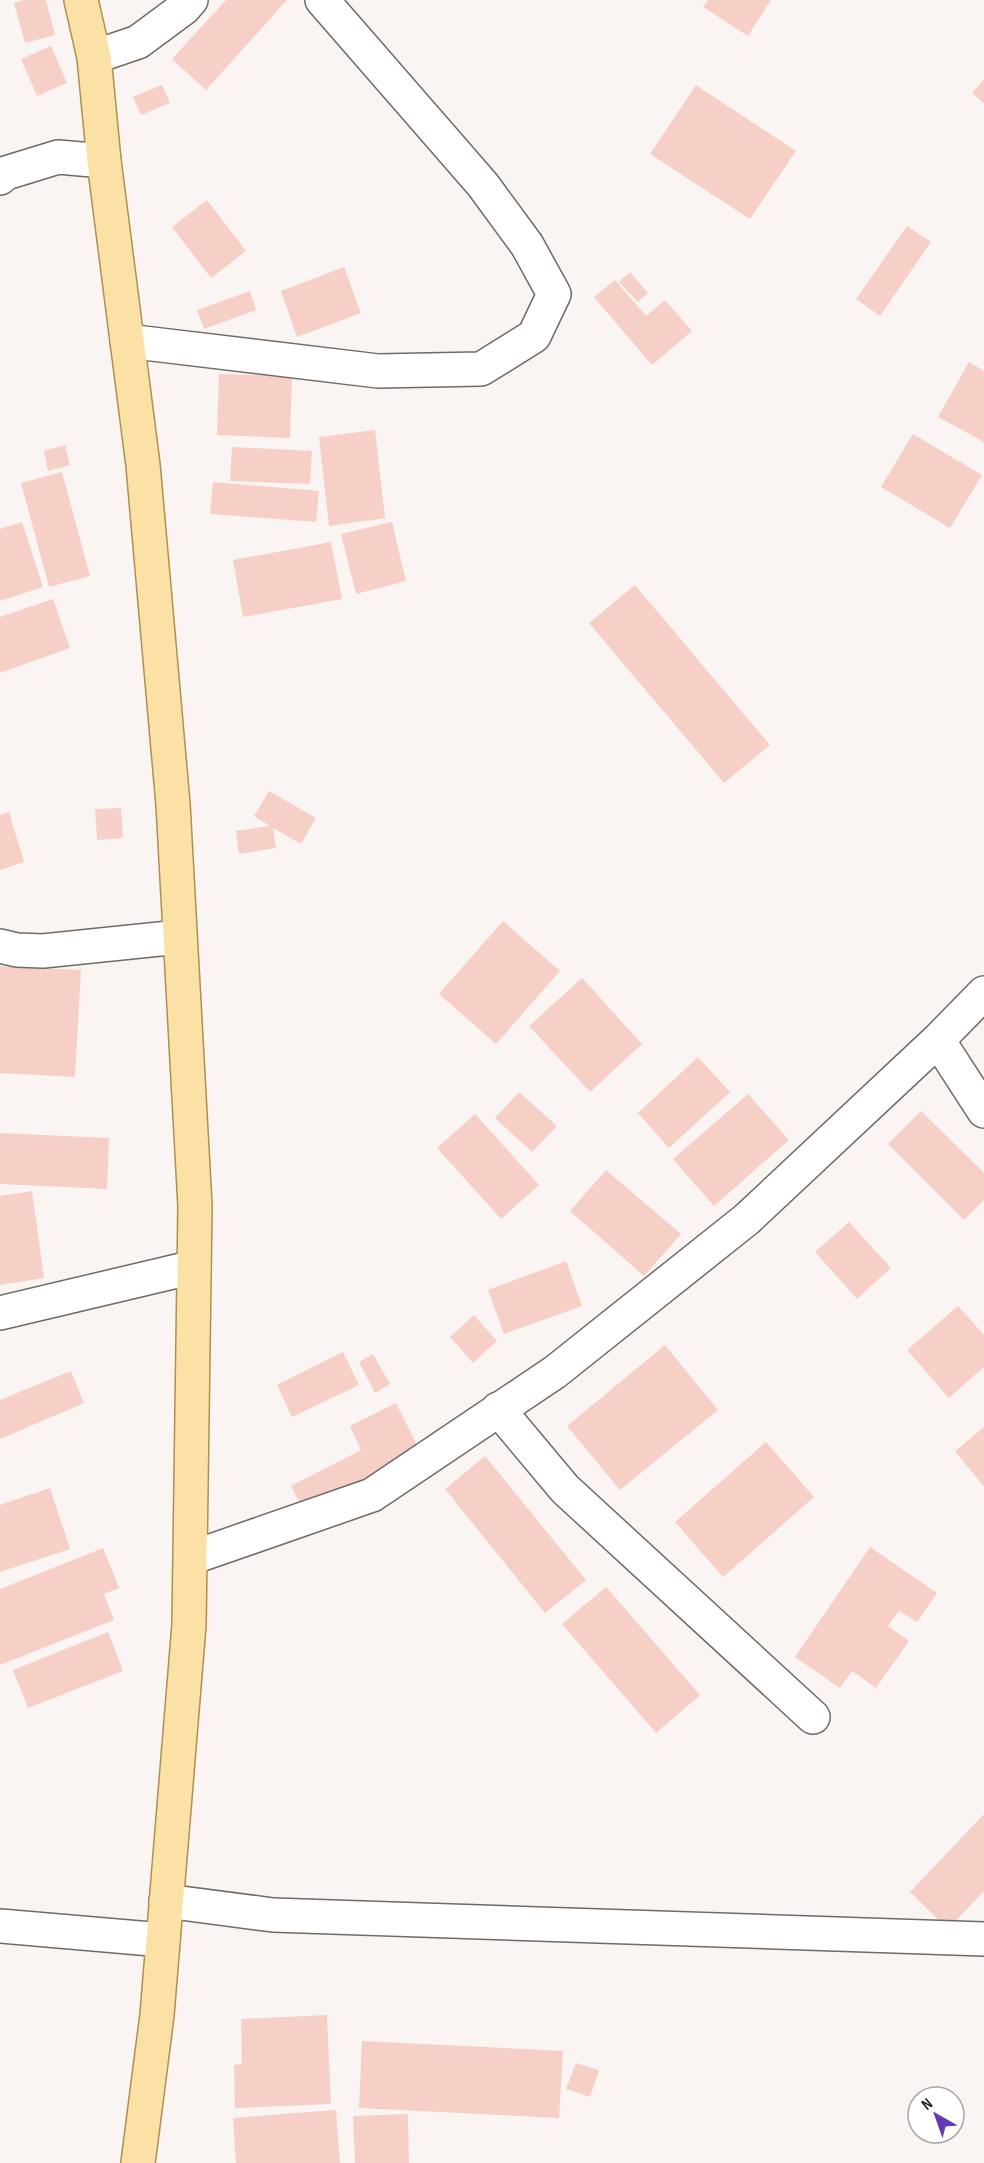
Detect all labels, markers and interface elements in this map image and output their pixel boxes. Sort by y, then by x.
north arrow [906,2085,966,2145]
text: N [918,2095,937,2115]

